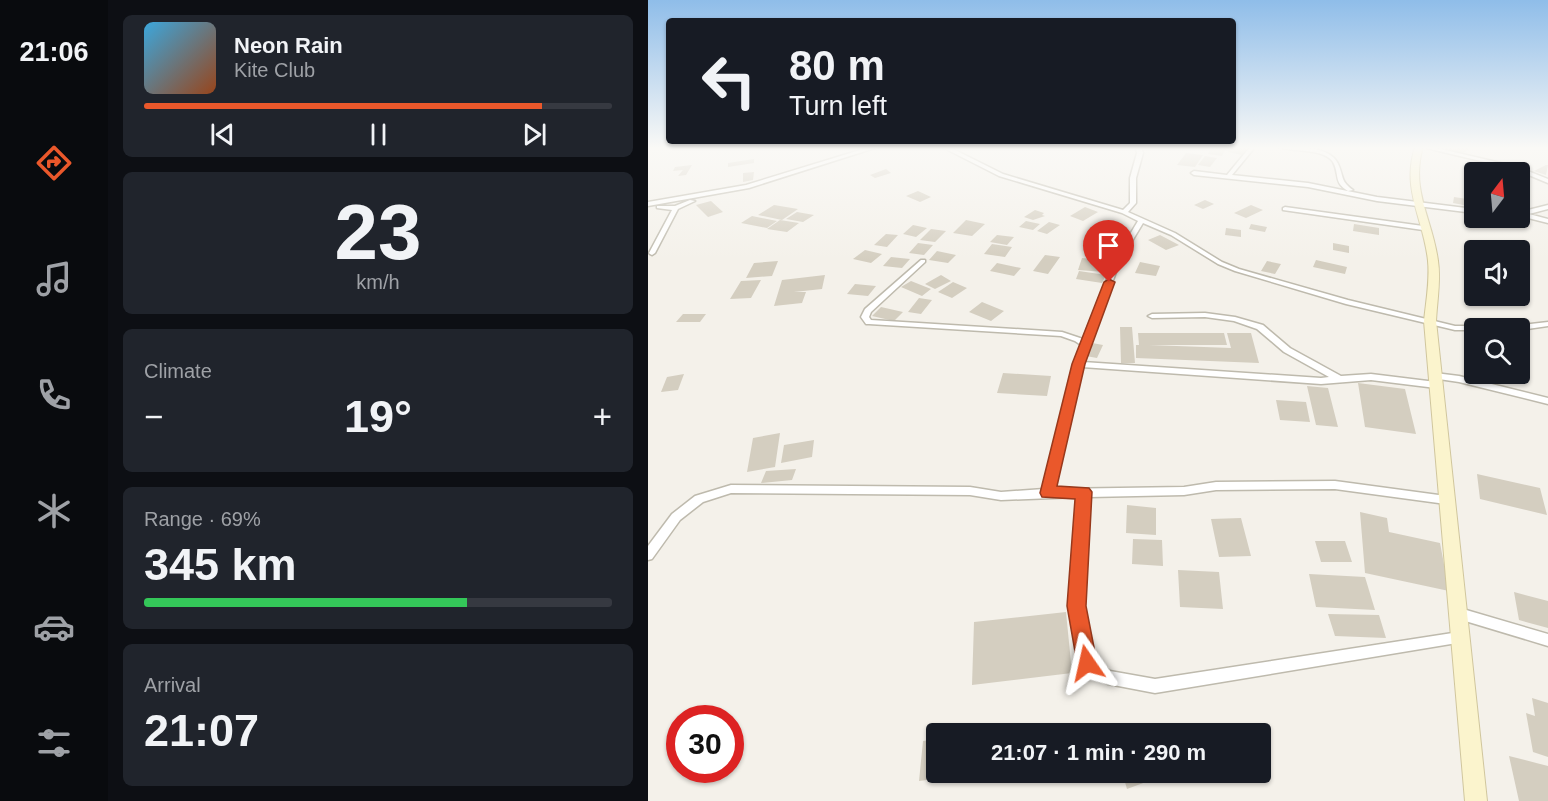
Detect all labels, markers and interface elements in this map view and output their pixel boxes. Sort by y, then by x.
text: Neon Rain [234,33,343,58]
text: 21:06 [19,37,89,67]
icon: left [690,42,768,120]
text: 80 m [789,42,885,89]
text: Kite Club [234,59,315,81]
text: Turn left [789,91,887,121]
icon: previous [206,118,239,151]
icon: pause [362,118,395,151]
icon: next [518,118,551,151]
icon: directions [33,142,75,184]
north arrow [1464,162,1530,228]
map controls [1464,162,1530,384]
text: 23 [335,188,421,276]
pin [1083,220,1134,282]
icon: arrive [1092,229,1125,262]
button: sound [1464,240,1530,306]
icon: music [33,258,75,300]
text: km/h [356,271,400,293]
button: search [1464,318,1530,384]
text: Climate [144,360,212,382]
icon: phone [33,374,75,416]
text: 19° [344,391,412,442]
text: − [144,398,163,435]
text: + [593,398,612,435]
icon: climate [33,490,75,532]
text: Range · 69% [144,508,261,530]
text: 345 km [144,539,297,590]
icon: car [33,606,75,648]
position arrow [1055,631,1119,695]
text: Arrival [144,674,201,696]
text: 21:07 [144,705,259,756]
speed limit sign: 30 [666,705,744,783]
icon: filters [33,722,75,764]
text: 21:07 · 1 min · 290 m [991,740,1206,765]

